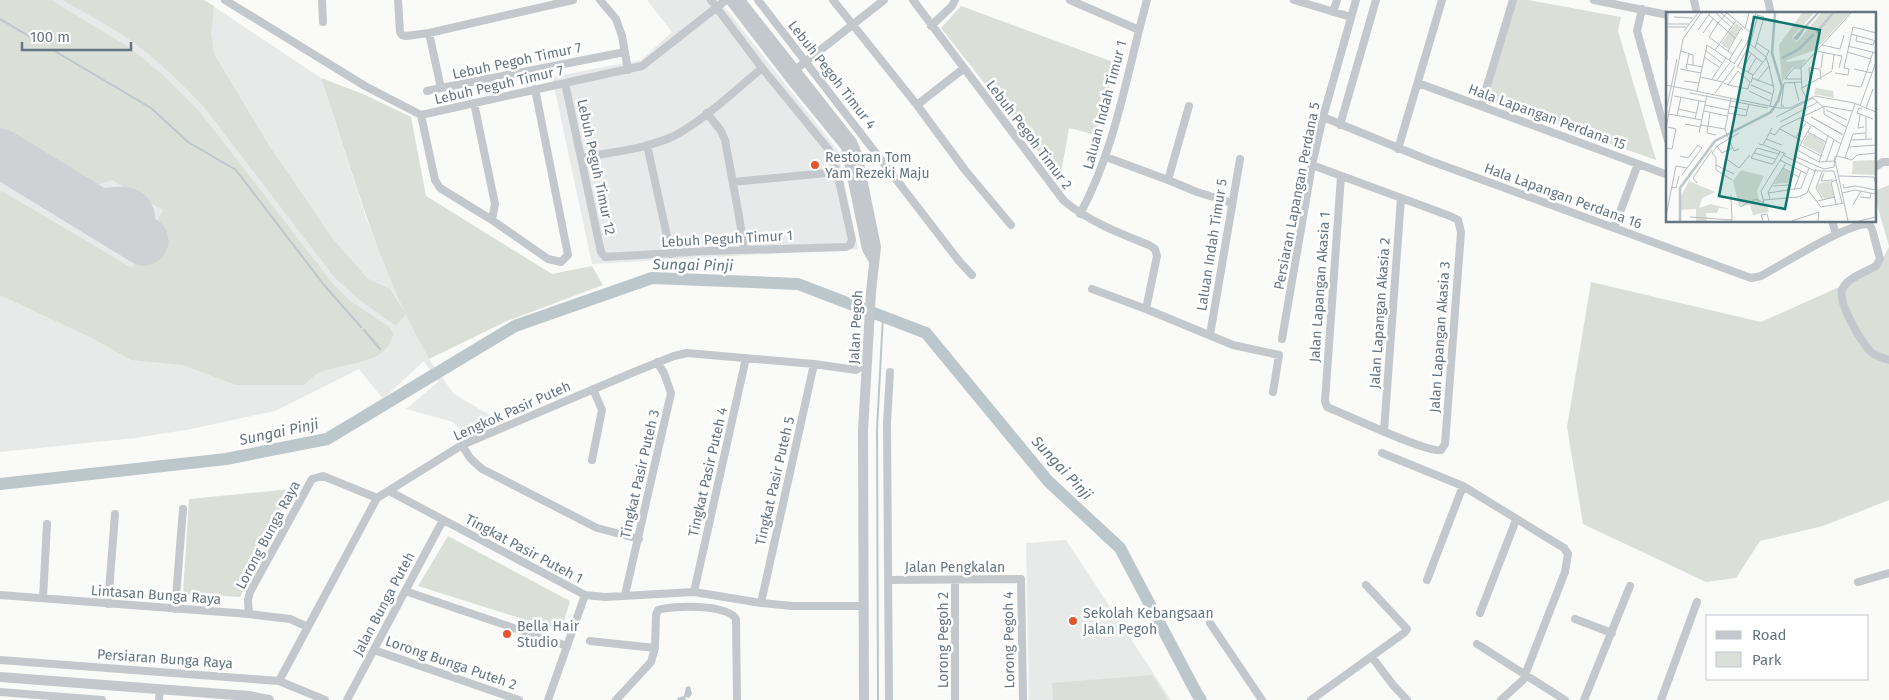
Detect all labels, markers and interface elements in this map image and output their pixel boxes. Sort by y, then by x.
inset map [1666,12,1876,222]
street label: Lebuh Pegoh Timur 4 [784,17,880,133]
scale bar [22,20,131,52]
text: 100 m [30,28,70,46]
street label: Lebuh Pegoh Timur 7 [451,39,583,83]
street label: Laluan Indah Timur 1 [1080,39,1130,171]
street label: Lebuh Peguh Timur 7 [433,62,565,108]
street label: Lebuh Pegoh Timur 2 [982,77,1076,193]
street label: Hala Lapangan Perdana 15 [1466,81,1628,153]
street label: Lebuh Peguh Timur 12 [573,97,619,237]
street label: Persiaran Lapangan Perdana 5 [1270,101,1324,291]
place label: Restoran Tom Yam Rezeki Maju [825,149,930,182]
marker: Restoran Tom Yam Rezeki Maju [809,159,821,171]
street label: Hala Lapangan Perdana 16 [1482,160,1644,232]
street label: Laluan Indah Timur 5 [1193,178,1231,312]
street label: Jalan Lapangan Akasia 1 [1306,211,1334,363]
street label: Lebuh Peguh Timur 1 [661,227,793,251]
street label: Jalan Lapangan Akasia 2 [1366,237,1394,389]
water label: Sungai Pinji [652,255,733,275]
street label: Jalan Lapangan Akasia 3 [1426,261,1454,413]
street label: Jalan Pegoh [846,290,866,364]
street label: Lengkok Pasir Puteh [451,377,573,445]
street label: Tingkat Pasir Puteh 4 [685,405,731,538]
street label: Tingkat Pasir Puteh 3 [617,408,663,540]
water label: Sungai Pinji [237,415,320,449]
street label: Tingkat Pasir Puteh 5 [752,415,798,547]
water label: Sungai Pinji [1027,432,1096,504]
street label: Lorong Bunga Raya [232,478,304,592]
street label: Tingkat Pasir Puteh 1 [462,511,586,587]
street label: Jalan Bunga Puteh [349,549,419,659]
street label: Jalan Pengkalan [905,559,1005,576]
street label: Lintasan Bunga Raya [90,582,222,608]
street label: Lorong Pegoh 4 [1000,591,1018,689]
street label: Lorong Pegoh 2 [935,592,952,688]
place label: Sekolah Kebangsaan Jalan Pegoh [1083,605,1214,638]
marker: Sekolah Kebangsaan Jalan Pegoh [1067,615,1079,627]
legend [1706,615,1869,680]
place label: Bella Hair Studio [517,618,580,651]
text: Road [1752,626,1787,644]
marker: Bella Hair Studio [501,628,513,640]
street label: Lorong Bunga Puteh 2 [383,633,519,693]
street label: Persiaran Bunga Raya [96,646,234,672]
text: Park [1752,651,1782,669]

